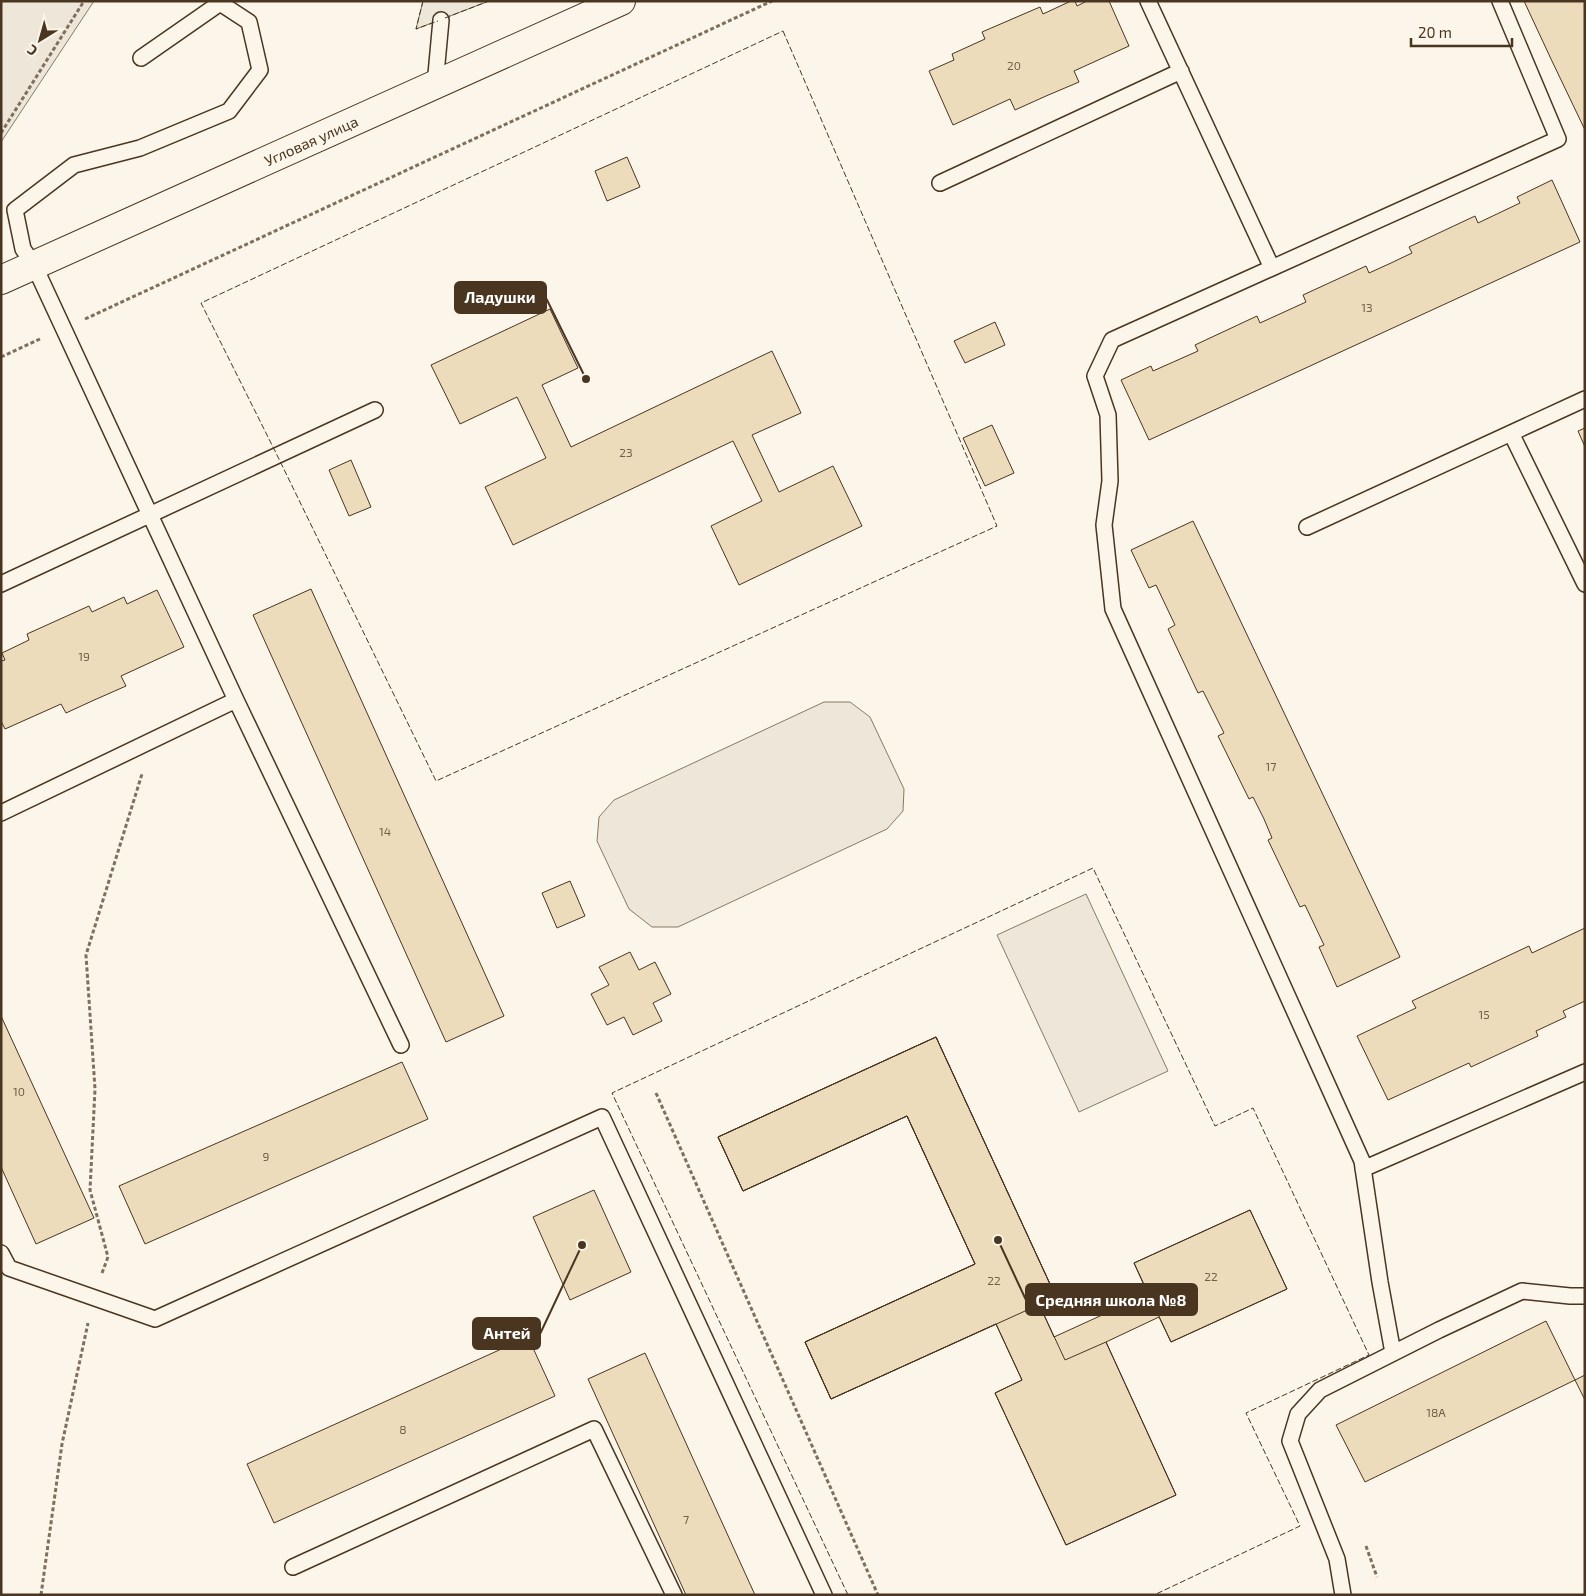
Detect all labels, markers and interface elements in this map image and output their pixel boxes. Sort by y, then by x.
north arrow [15,15,65,65]
scale bar [1411,15,1512,47]
text: 20 m [1418,23,1452,41]
text: С [23,42,40,60]
house number: 20 [1007,58,1021,72]
street label: Угловая улица [261,112,361,169]
callout: Ладушки [455,282,546,313]
text: Ладушки [464,287,536,306]
house number: 13 [1361,300,1373,314]
house number: 23 [619,445,633,459]
house number: 19 [78,649,90,663]
house number: 17 [1266,759,1276,773]
house number: 14 [379,824,391,838]
house number: 15 [1478,1007,1490,1021]
house number: 10 [13,1084,25,1098]
house number: 9 [263,1149,270,1163]
house number: 22 [1204,1269,1218,1283]
house number: 22 [987,1273,1001,1287]
callout: Средняя школа №8 [1026,1284,1197,1315]
text: Средняя школа №8 [1036,1290,1186,1309]
callout: Антей [473,1318,540,1349]
text: Антей [483,1323,531,1342]
house number: 18А [1426,1405,1446,1419]
house number: 8 [399,1422,407,1436]
house number: 7 [683,1512,689,1526]

